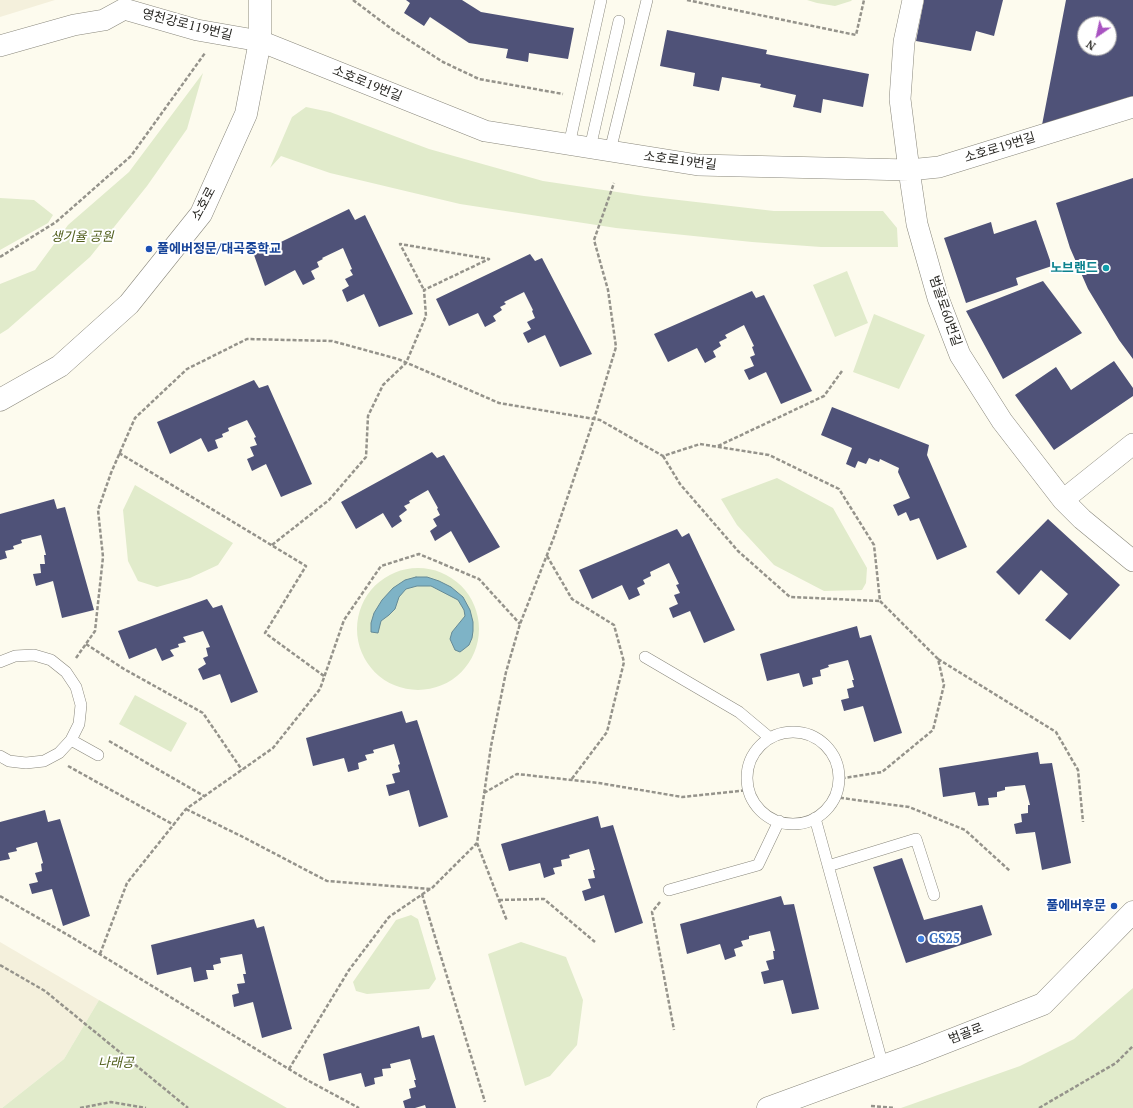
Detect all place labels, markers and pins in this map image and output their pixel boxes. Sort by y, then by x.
place label: 풀에버정문/대곡중학교 [157,241,281,257]
marker: 풀에버정문/대곡중학교 [144,244,154,254]
place label: 노브랜드 [1050,260,1098,276]
marker: 노브랜드 [1101,263,1111,273]
place label: 풀에버후문 [1046,898,1106,914]
marker: 풀에버후문 [1109,901,1119,911]
place label: GS25 [929,931,960,947]
marker: GS25 [916,934,926,944]

